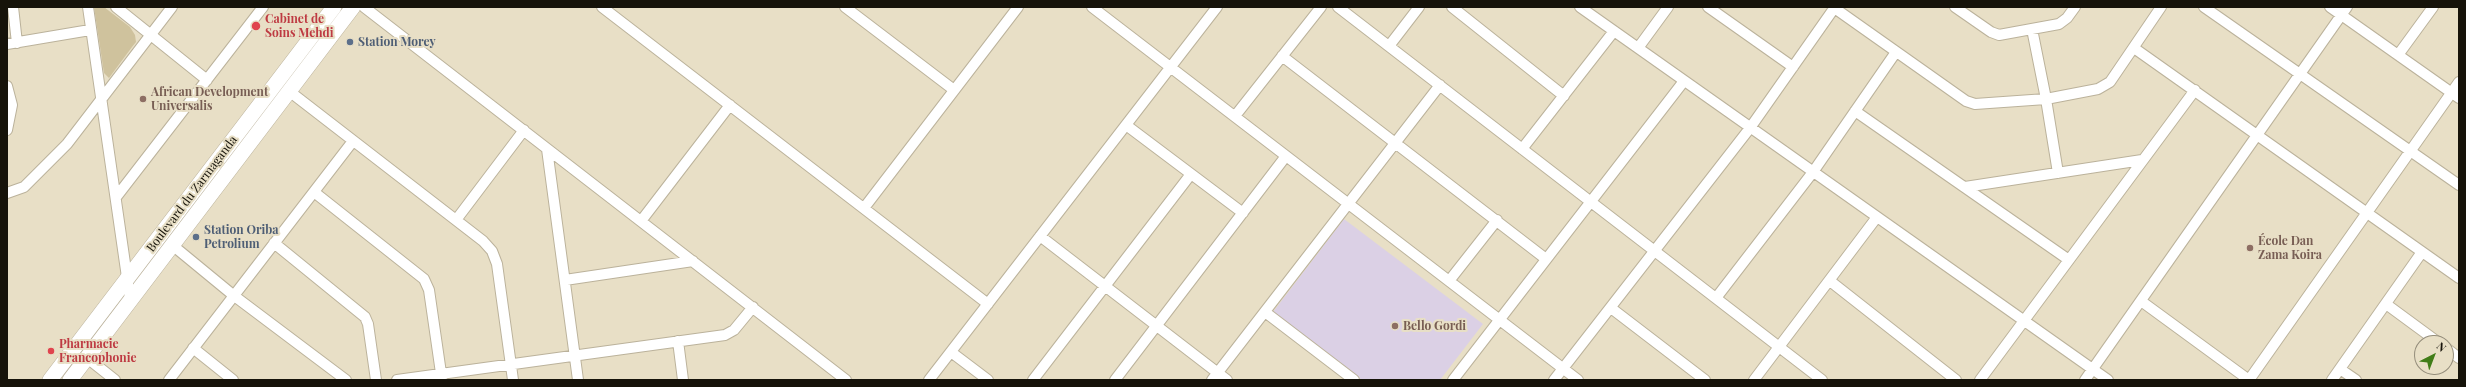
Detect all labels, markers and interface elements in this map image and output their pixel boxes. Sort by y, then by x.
place label: Cabinet de Soins Mehdi [265,12,333,40]
marker: Cabinet de Soins Mehdi [250,20,262,32]
place label: Station Morey [358,35,436,49]
marker: Station Morey [345,37,355,47]
place label: African Development Universalis [151,85,268,113]
marker: African Development Universalis [138,94,148,104]
street label: Boulevard du Zarmaganda [144,133,240,255]
place label: Station Oriba Petrolium [204,223,279,251]
marker: Station Oriba Petrolium [191,232,201,242]
place label: École Dan Zama Koira [2258,234,2322,262]
marker: École Dan Zama Koira [2245,243,2255,253]
place label: Bello Gordi [1403,319,1466,333]
marker: Bello Gordi [1390,321,1400,331]
north arrow [2414,335,2454,375]
place label: Pharmacie Francophonie [59,337,136,365]
text: N [2434,338,2450,355]
marker: Pharmacie Francophonie [46,346,56,356]

